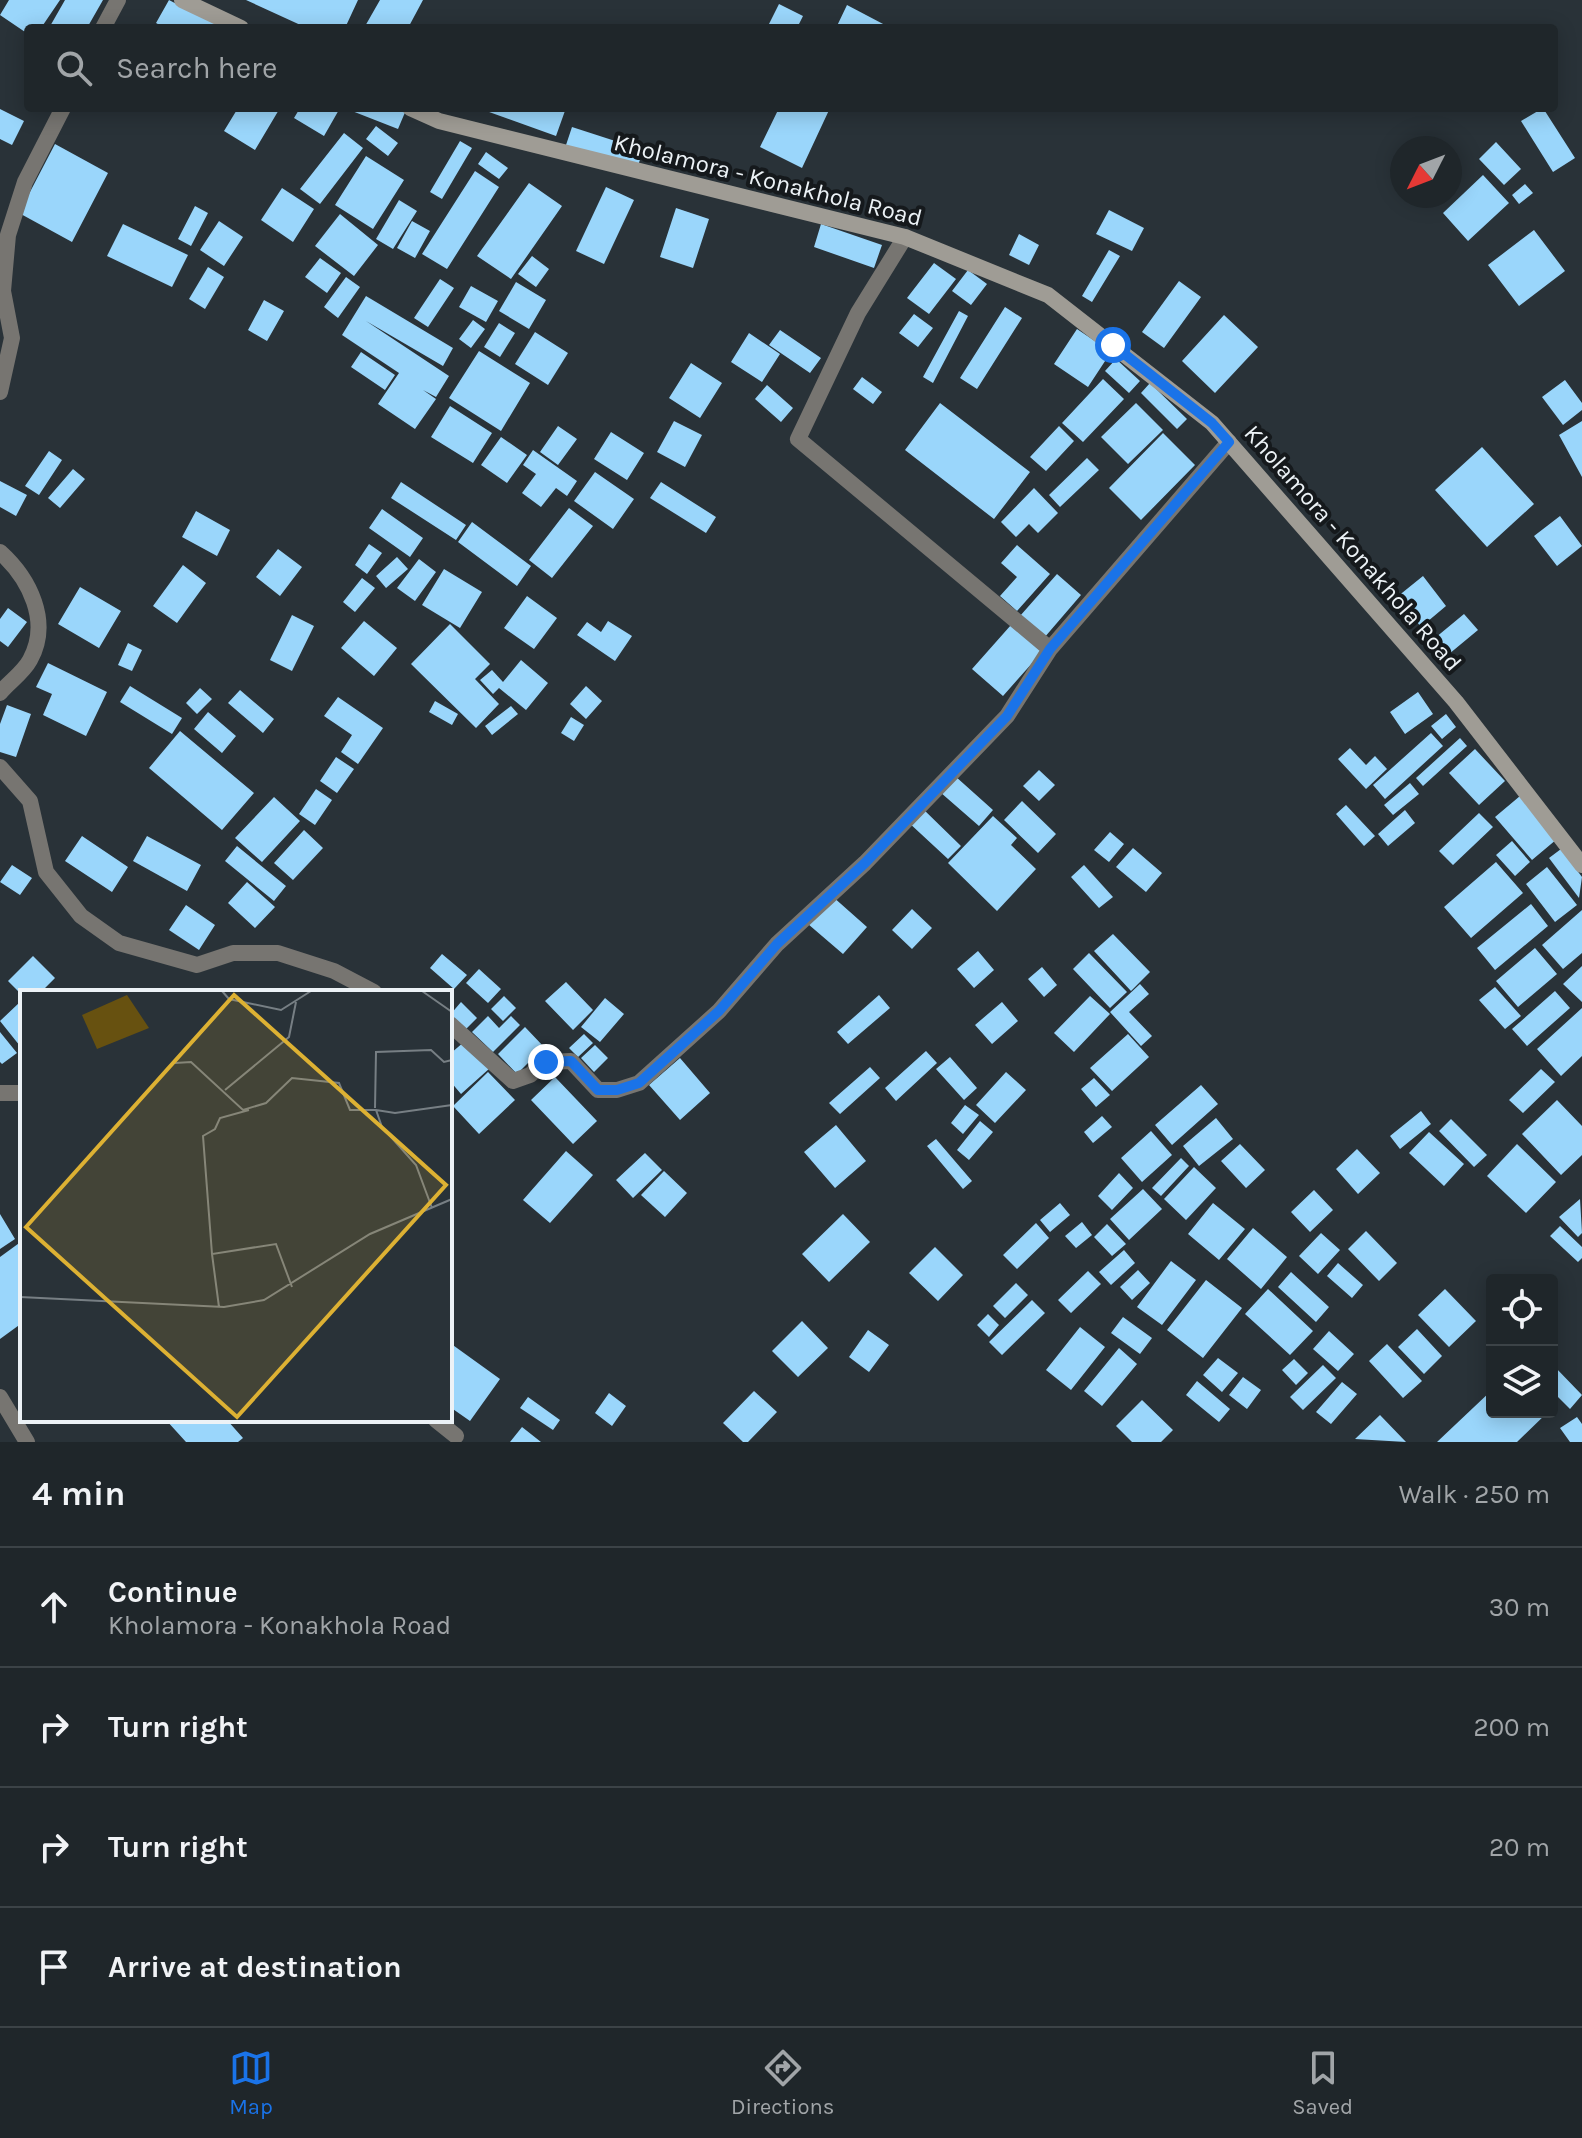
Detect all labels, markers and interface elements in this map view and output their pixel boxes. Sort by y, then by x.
search box [24,24,1558,112]
icon: search [52,46,96,90]
text: Search here [116,50,277,86]
street label: Kholamora - Konakhola Road [611,128,925,232]
north arrow [1390,136,1462,208]
route start [1095,327,1131,363]
street label: Kholamora - Konakhola Road [1239,419,1467,677]
inset map [20,990,452,1422]
route end [528,1044,564,1080]
map controls [1486,1274,1558,1418]
button: locate [1486,1274,1558,1346]
button: layers [1486,1346,1558,1418]
text: 4 min [32,1474,125,1514]
text: Walk · 250 m [1399,1479,1550,1510]
text: Continue [108,1574,238,1610]
icon: ahead [32,1585,76,1629]
text: 30 m [1489,1592,1550,1623]
text: Kholamora - Konakhola Road [108,1610,451,1641]
icon: right [32,1705,76,1749]
text: Turn right [108,1709,248,1745]
text: 200 m [1474,1712,1550,1743]
icon: right [32,1825,76,1869]
text: Turn right [108,1829,248,1865]
text: 20 m [1489,1832,1550,1863]
icon: arrive [32,1945,76,1989]
text: Arrive at destination [108,1949,402,1985]
tab: Map [229,2046,273,2120]
tab: Directions [731,2046,834,2120]
tab: Saved [1292,2046,1353,2120]

